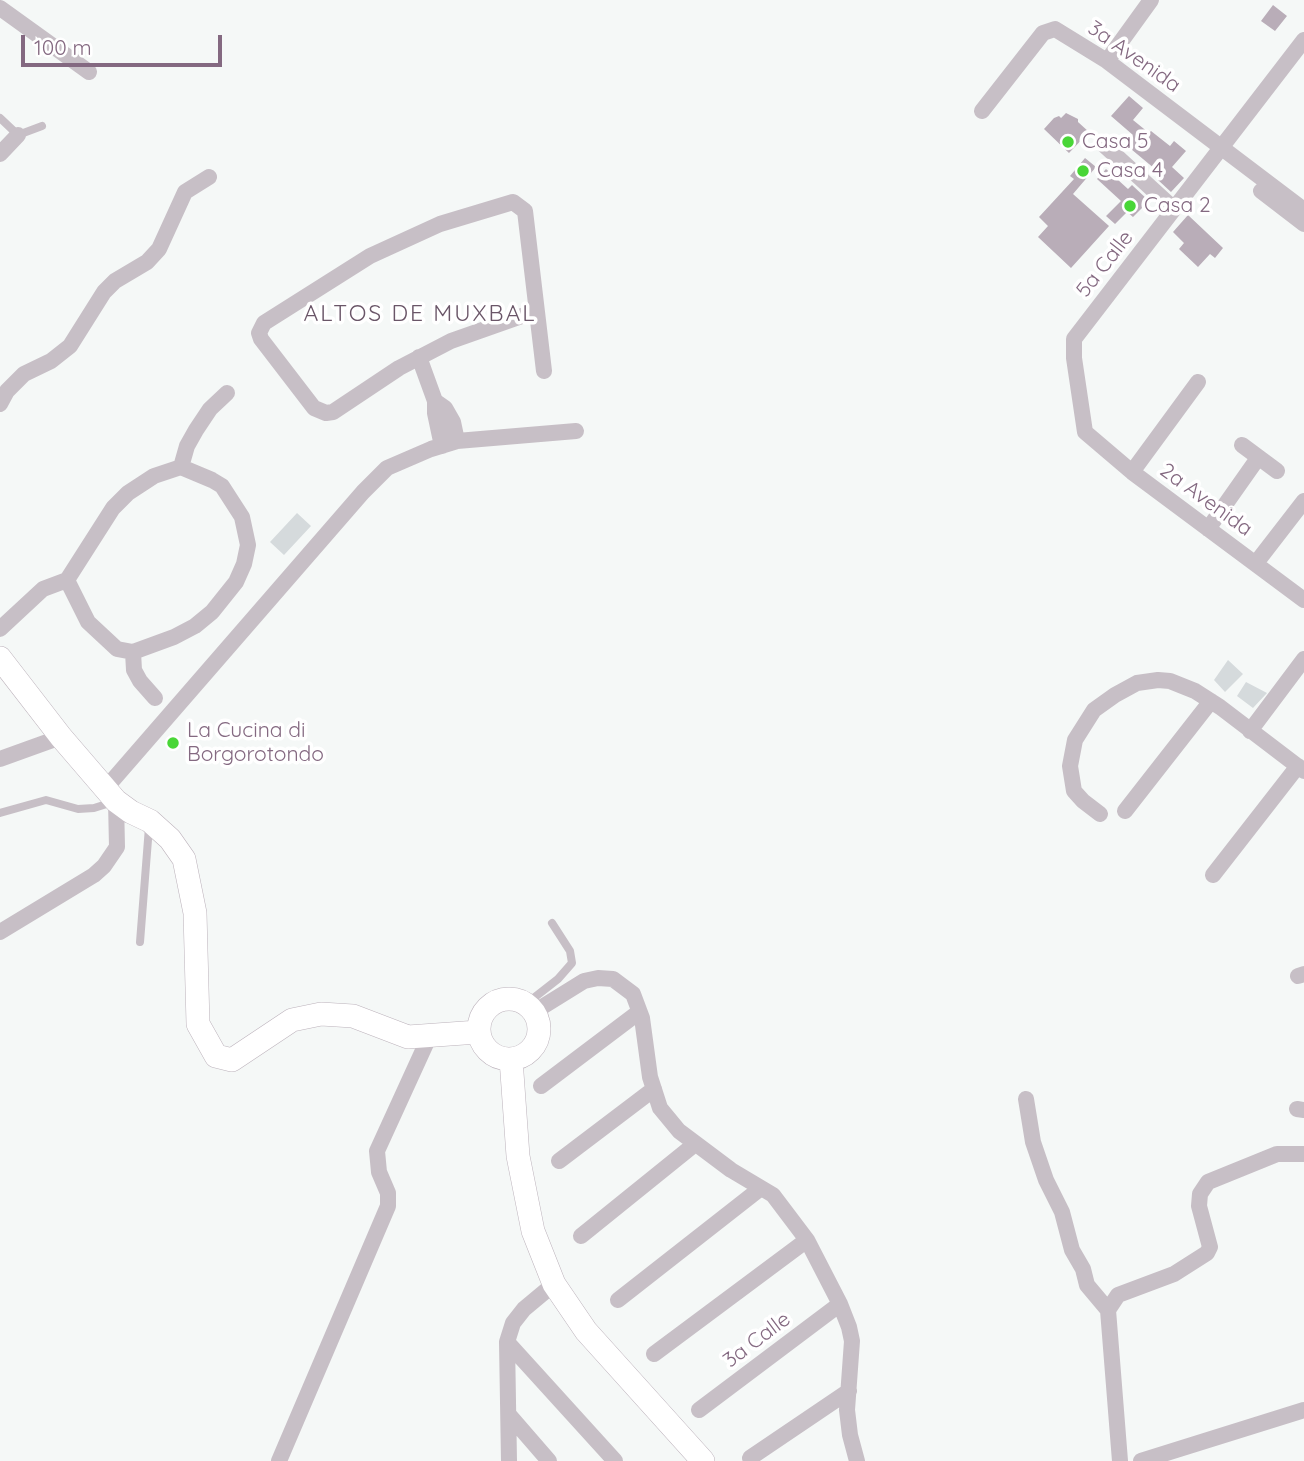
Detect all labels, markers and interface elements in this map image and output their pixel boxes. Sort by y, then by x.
street label: 3a Avenida [1083,16,1185,98]
scale bar [24,21,226,65]
text: 100 m [34,34,92,60]
place label: Casa 5 [1082,129,1148,155]
marker: Casa 5 [1060,134,1076,150]
place label: Casa 4 [1097,158,1163,184]
marker: Casa 4 [1075,163,1091,179]
place label: Casa 2 [1144,193,1211,219]
marker: Casa 2 [1122,198,1138,214]
street label: 5a Calle [1071,226,1139,302]
district label: ALTOS DE MUXBAL [305,300,535,328]
street label: 2a Avenida [1155,458,1257,542]
place label: La Cucina di Borgorotondo [187,718,324,768]
marker: La Cucina di Borgorotondo [165,735,181,751]
street label: 3a Calle [719,1307,795,1373]

